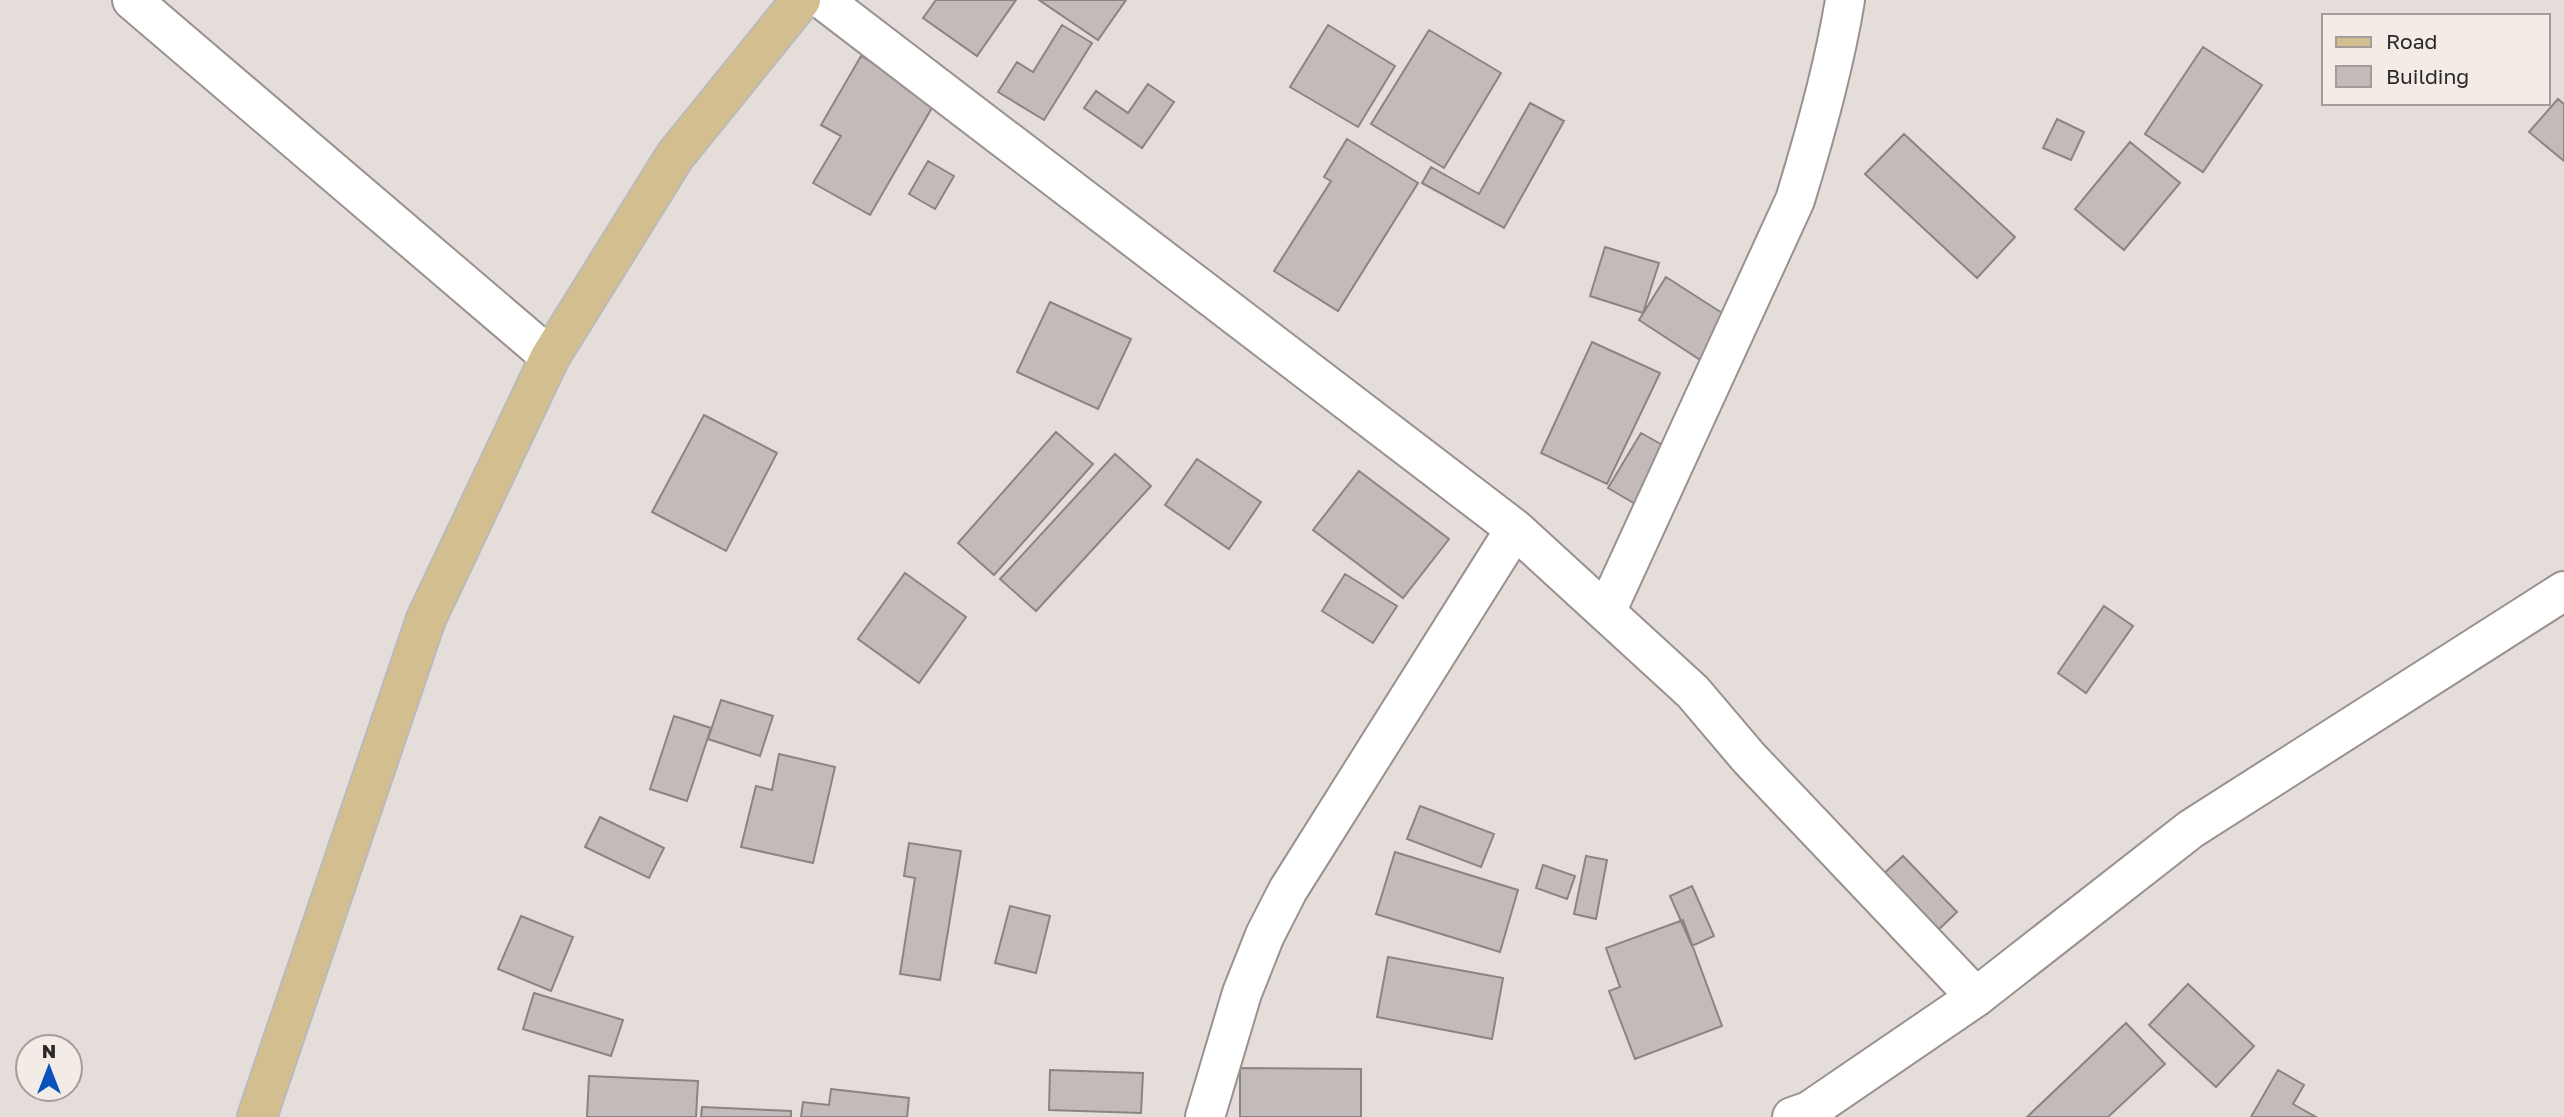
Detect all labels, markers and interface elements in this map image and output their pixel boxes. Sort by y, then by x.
legend [2322,14,2550,105]
text: Road [2386,28,2437,54]
text: Building [2386,63,2469,89]
north arrow [14,1033,84,1103]
text: N [42,1039,56,1062]

